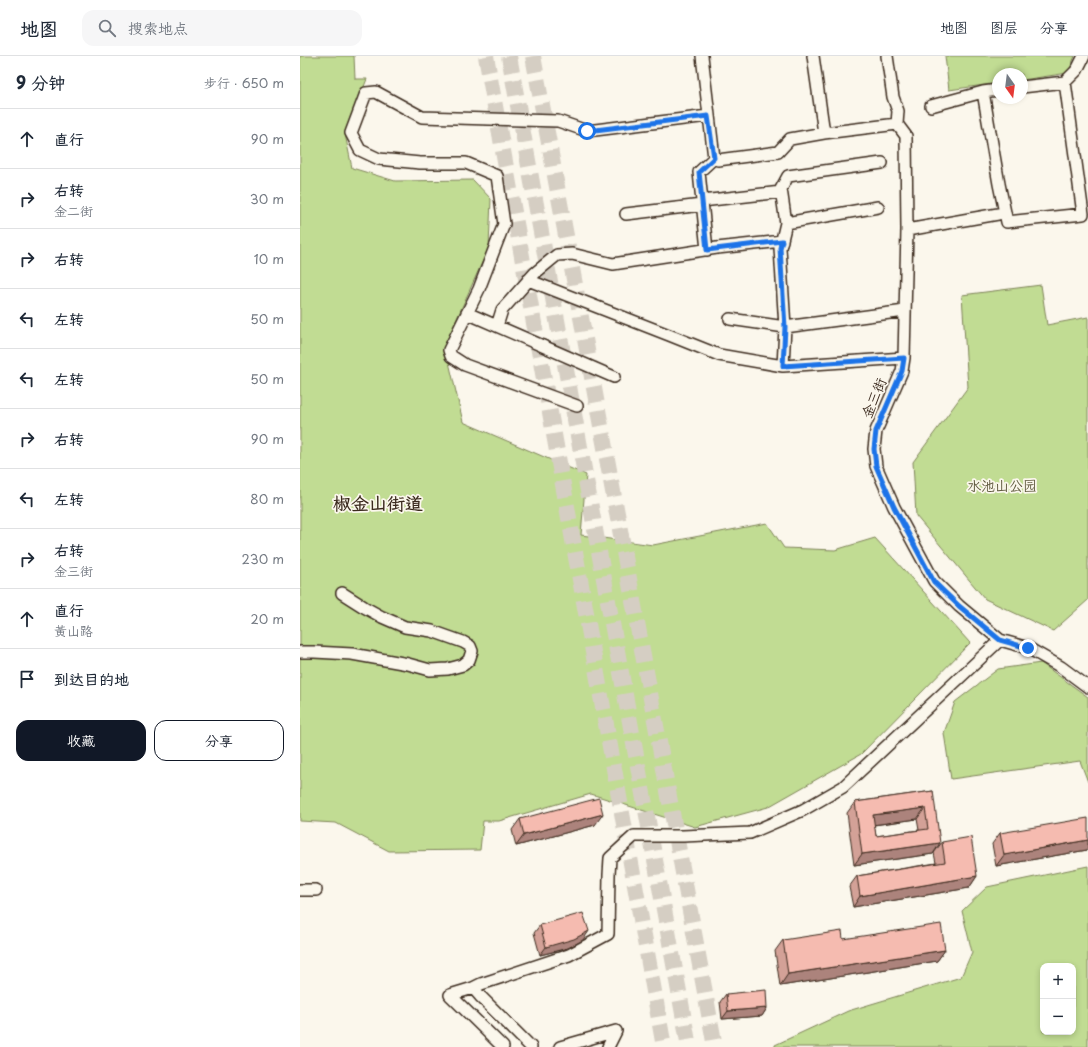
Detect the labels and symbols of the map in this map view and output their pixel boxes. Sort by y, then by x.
north arrow [992,68,1028,104]
route start [578,122,596,140]
street label: 金三街 [856,374,891,421]
park label: 水池山公园 [967,475,1037,496]
district label: 椒金山街道 [333,489,423,516]
route end [1019,639,1037,657]

